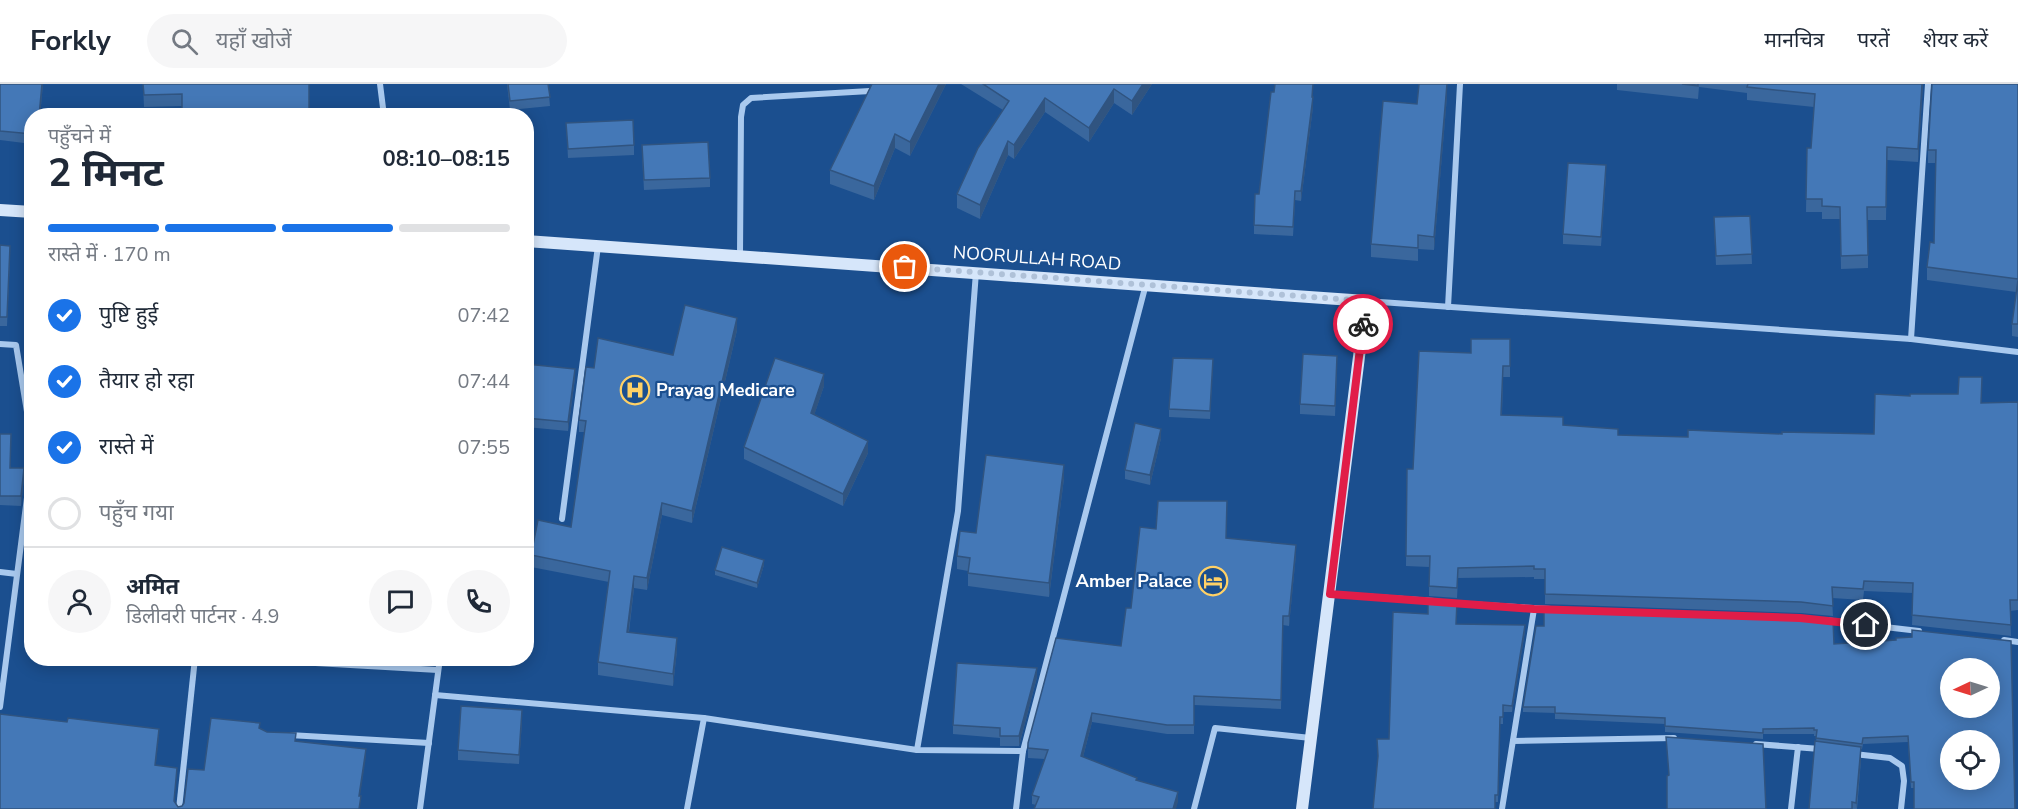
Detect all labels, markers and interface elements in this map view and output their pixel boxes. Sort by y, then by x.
search box [147,14,567,68]
text: Forkly [30,22,111,60]
icon: search [168,25,201,58]
text: यहाँ खोजें [216,26,291,56]
text: मानचित्र [1764,26,1824,54]
text: परतें [1857,26,1890,54]
text: शेयर करें [1923,26,1988,54]
text: पहुँचने में [48,123,111,150]
text: 08:10–08:15 [382,144,510,174]
text: 2 मिनट [48,147,164,200]
street label: NOORULLAH ROAD [952,240,1122,276]
text: रास्ते में · 170 m [48,241,171,268]
pin [879,241,930,292]
icon: bag [888,250,921,283]
courier [1333,294,1393,354]
icon: check [48,299,81,332]
text: पुष्टि हुई [99,300,158,330]
text: 07:42 [457,302,510,329]
icon: bike [1347,308,1380,341]
icon: check [48,365,81,398]
text: तैयार हो रहा [99,366,194,396]
text: 07:44 [457,368,510,395]
hospital icon: Prayag Medicare [619,374,651,406]
place label: Prayag Medicare [656,378,795,402]
icon: check [48,431,81,464]
text: रास्ते में [99,432,154,462]
text: 07:55 [457,434,510,461]
text: पहुँच गया [99,498,174,528]
hotel icon: Amber Palace [1197,565,1229,597]
place label: Amber Palace [1076,569,1192,593]
button: person [48,570,111,633]
button: chat [369,570,432,633]
button: phone [447,570,510,633]
text: अमित [126,572,179,602]
pin [1840,599,1891,650]
text: डिलीवरी पार्टनर · 4.9 [126,603,280,630]
icon: home [1849,608,1882,641]
north arrow [1940,658,2000,718]
map controls [1940,658,2000,790]
button: locate [1940,730,2000,790]

